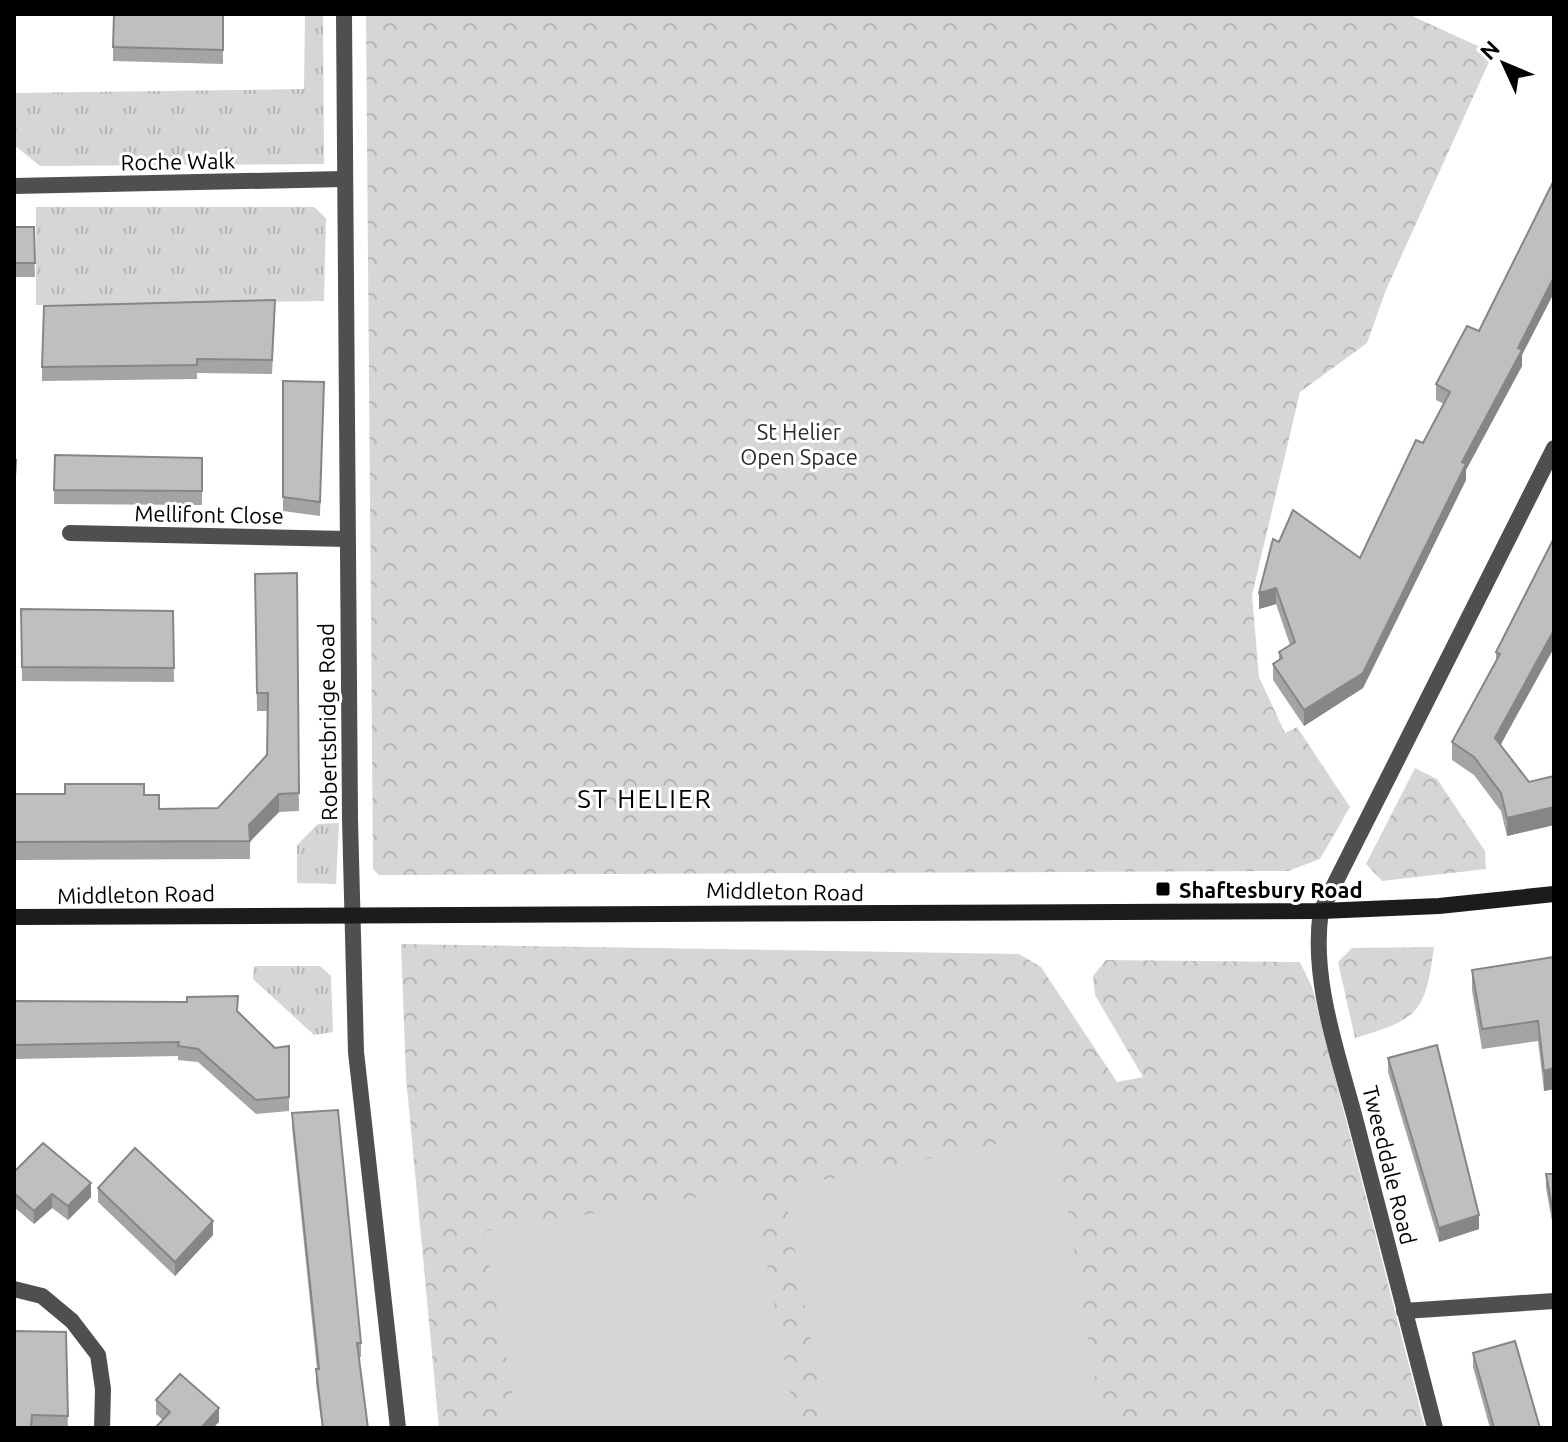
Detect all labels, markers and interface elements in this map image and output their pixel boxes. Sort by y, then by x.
north arrow [1464,24,1544,104]
text: N [1475,35,1504,64]
street label: Roche Walk [120,148,236,174]
park label: St Helier Open Space [740,419,858,469]
street label: Mellifont Close [134,500,284,528]
street label: Robertsbridge Road [313,623,341,821]
district label: ST HELIER [577,784,713,813]
street label: Middleton Road [706,877,864,905]
place label: Shaftesbury Road [1179,877,1363,902]
street label: Middleton Road [57,880,215,908]
marker: Shaftesbury Road [1154,880,1172,898]
street label: Tweeddale Road [1358,1083,1422,1247]

